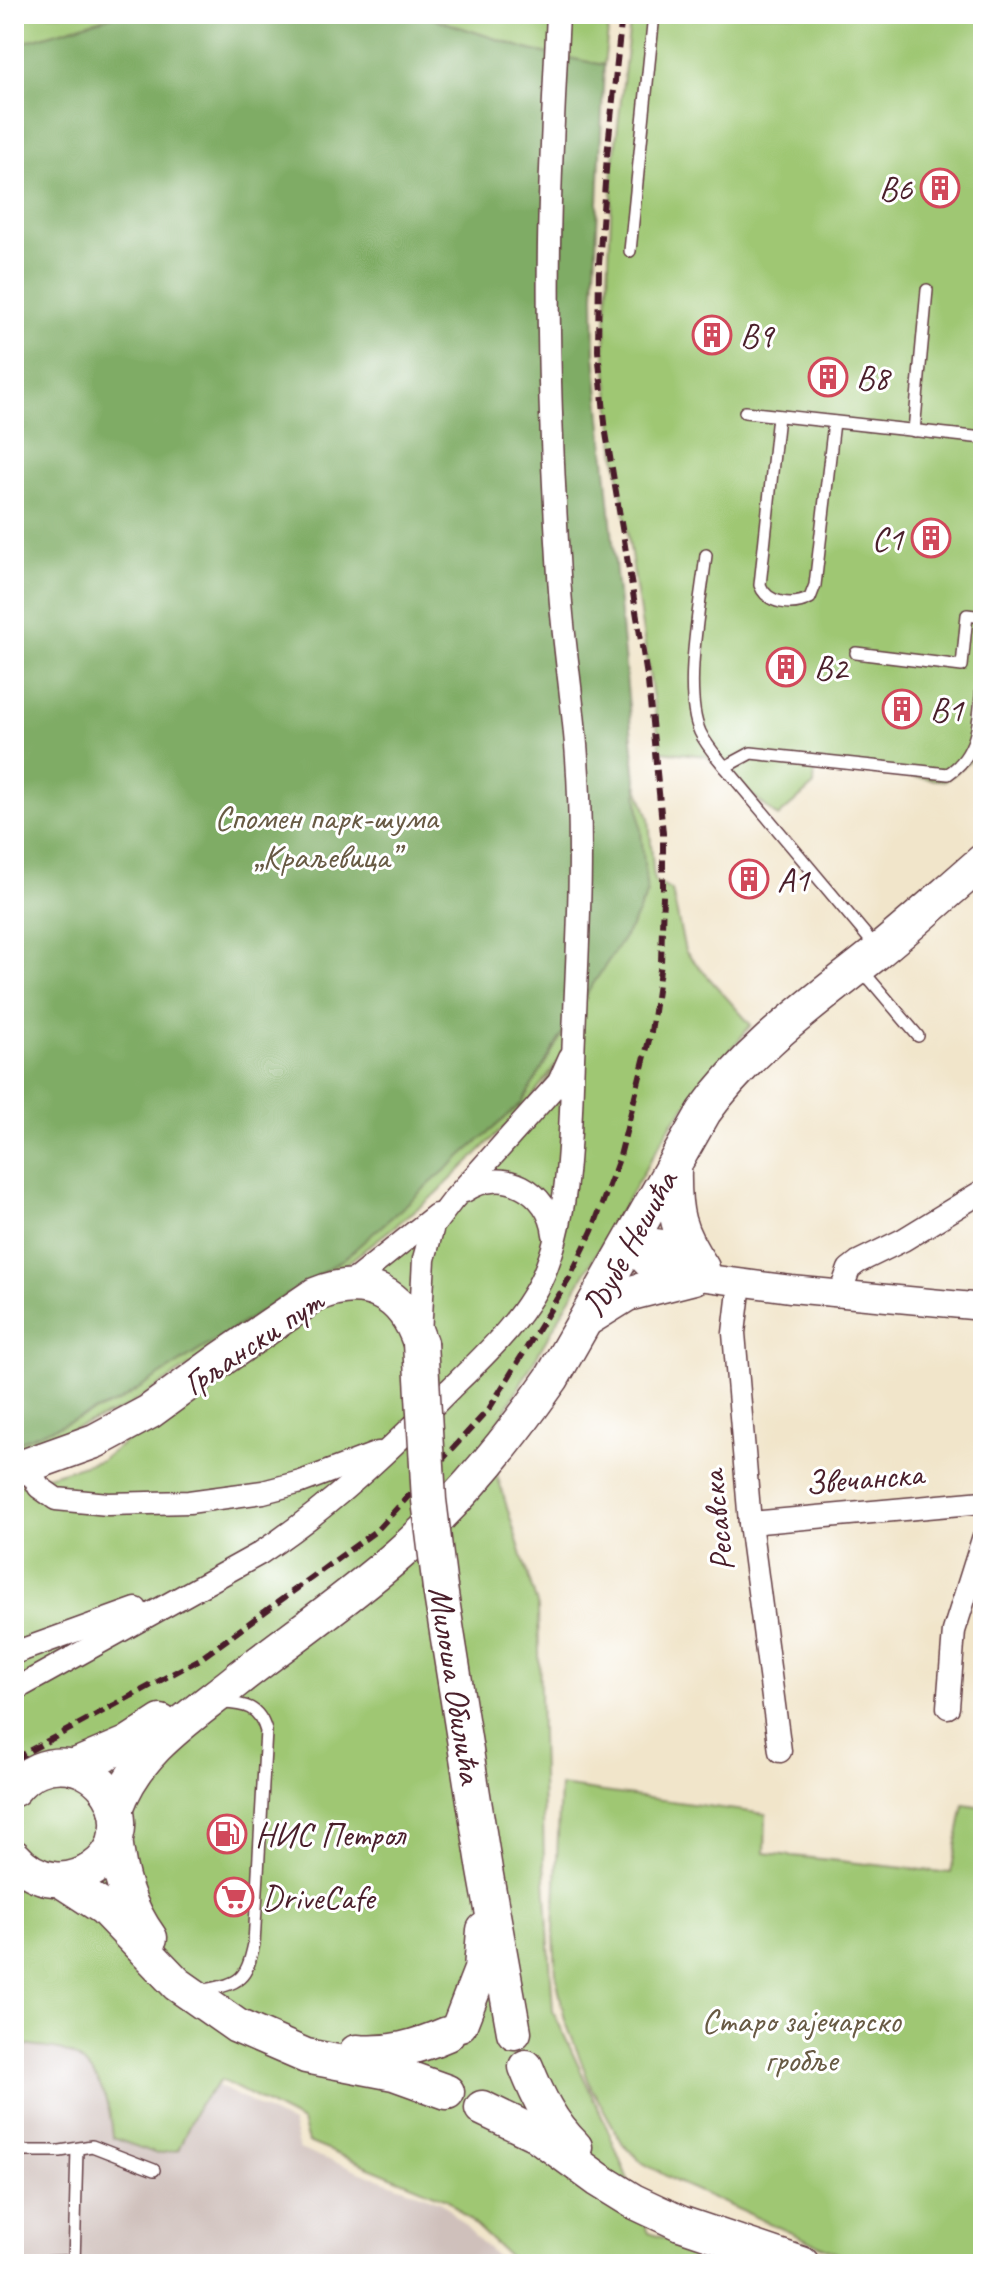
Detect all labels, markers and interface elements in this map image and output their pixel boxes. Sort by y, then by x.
place label: B6 [879,167,914,210]
building icon: B6 [919,167,961,209]
building icon: B9 [691,314,733,356]
place label: B9 [740,314,776,357]
building icon: B8 [807,356,849,398]
place label: B8 [856,356,893,399]
place label: C1 [872,517,905,560]
building icon: C1 [910,517,952,559]
building icon: B2 [765,646,807,688]
place label: B2 [814,646,850,689]
building icon: B1 [881,688,923,730]
place label: B1 [930,688,965,731]
park label: Спомен парк-шума „Краљевица” [214,796,440,878]
building icon: A1 [728,858,770,900]
place label: A1 [777,858,811,901]
street label: Љубе Нешића [571,1161,688,1325]
street label: Грљански пут [174,1278,333,1405]
street label: Звечанска [803,1451,928,1505]
street label: Ресавска [690,1466,744,1573]
street label: Милоша Обилића [419,1583,493,1789]
fuel station icon: НИС Петрол [206,1813,248,1855]
place label: НИС Петрол [255,1813,407,1856]
supermarket icon: DriveCafe [213,1876,255,1918]
place label: DriveCafe [262,1876,377,1919]
park label: Старо зајечарско гробље [701,1999,903,2081]

